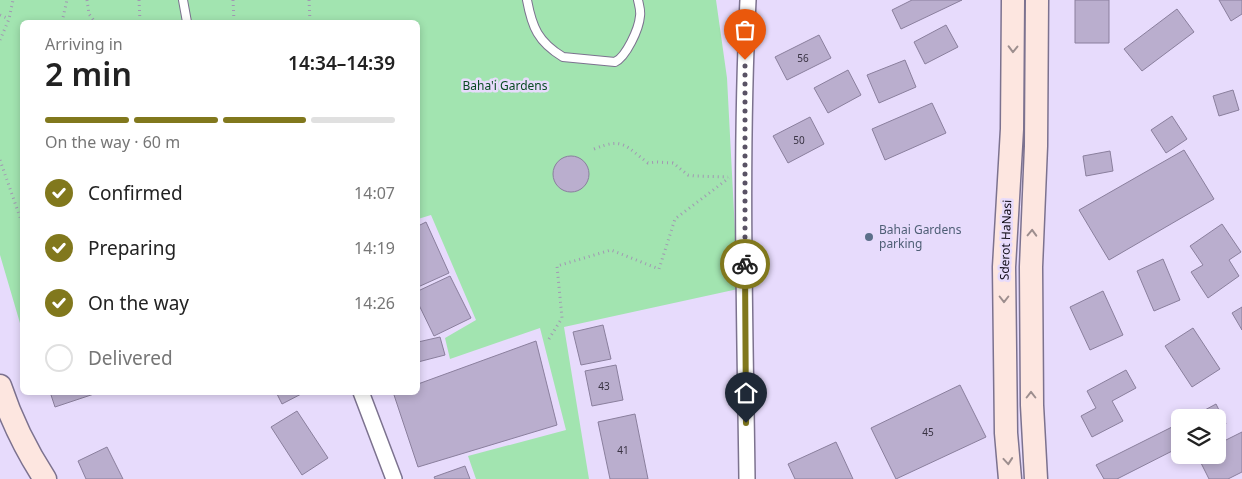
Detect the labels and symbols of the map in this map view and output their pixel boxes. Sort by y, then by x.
pin [724,9,766,60]
one-way arrow [1008,45,1018,53]
house number: 56 [797,51,809,65]
park label: Baha'i Gardens [463,77,548,94]
house number: 50 [793,133,805,147]
street label: Sderot HaNasi [996,199,1015,281]
place label: Bahai Gardens parking [879,221,962,252]
one-way arrow [1027,229,1037,236]
marker: Bahai Gardens parking [863,231,875,243]
courier [720,239,770,289]
one-way arrow [999,295,1010,303]
pin [725,372,767,423]
house number: 43 [598,379,610,393]
one-way arrow [1026,391,1037,399]
house number: 45 [922,425,934,439]
house number: 41 [617,443,629,457]
one-way arrow [1002,457,1013,465]

